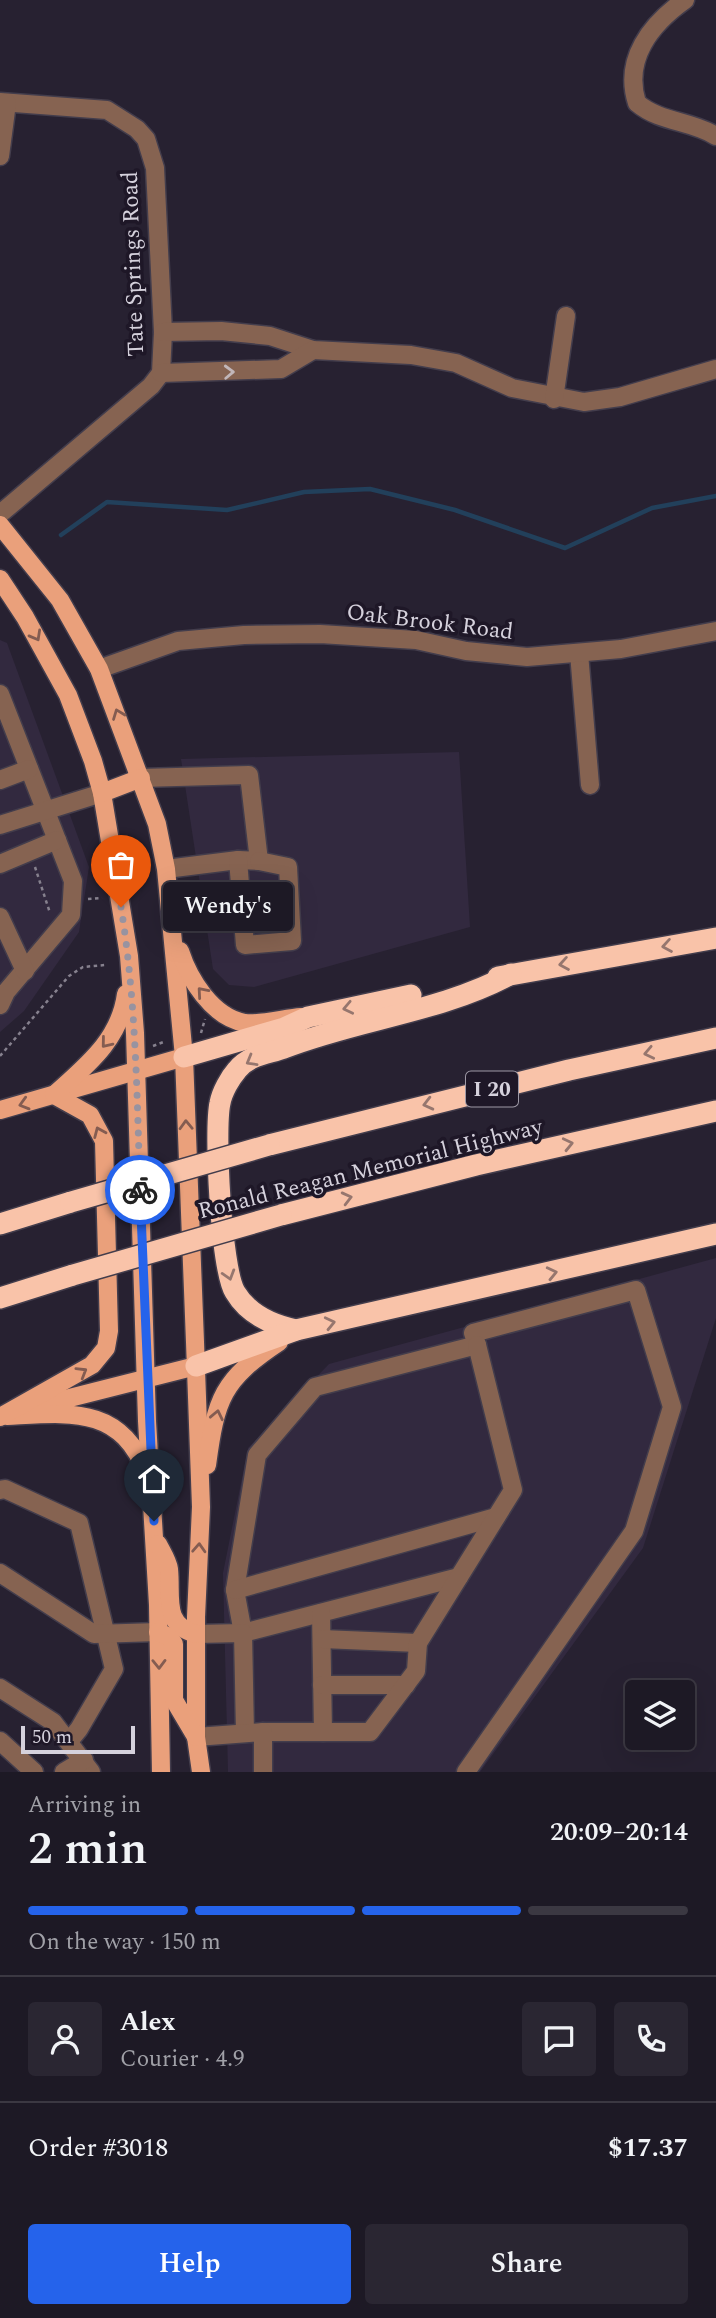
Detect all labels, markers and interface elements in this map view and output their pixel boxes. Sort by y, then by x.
street label: Tate Springs Road [113,170,154,357]
one-way arrow [224,365,235,380]
street label: Oak Brook Road [344,595,515,650]
one-way arrow [28,629,41,642]
one-way arrow [112,708,126,720]
pin [91,835,151,907]
icon: bag [102,846,140,884]
callout: Wendy's [163,883,292,932]
text: Wendy's [184,889,272,924]
one-way arrow [661,938,673,953]
one-way arrow [558,956,570,971]
one-way arrow [198,987,210,1000]
one-way arrow [342,1000,354,1015]
one-way arrow [102,1036,115,1048]
one-way arrow [643,1044,655,1059]
one-way arrow [246,1053,259,1066]
road number: I 20 [466,1072,518,1106]
one-way arrow [18,1095,30,1110]
one-way arrow [422,1096,434,1110]
street label: Ronald Reagan Memorial Highway [194,1109,547,1229]
one-way arrow [179,1119,194,1130]
one-way arrow [94,1127,108,1139]
one-way arrow [562,1138,574,1152]
courier [105,1155,175,1225]
icon: bike [121,1171,159,1209]
one-way arrow [341,1192,353,1206]
one-way arrow [546,1267,558,1281]
one-way arrow [221,1268,235,1281]
one-way arrow [324,1316,336,1331]
one-way arrow [74,1367,87,1380]
one-way arrow [208,1409,223,1421]
pin [124,1449,184,1521]
icon: home [135,1460,173,1498]
one-way arrow [191,1543,206,1554]
one-way arrow [151,1660,167,1670]
map controls [625,1680,695,1750]
button: layers [625,1680,695,1750]
scale bar [21,1723,135,1755]
text: 50 m [32,1723,72,1752]
text: Arriving in [28,1788,141,1823]
text: 20:09–20:14 [550,1812,688,1852]
text: 2 min [28,1814,147,1884]
text: On the way · 150 m [28,1925,221,1960]
button: person [28,2002,102,2076]
text: Alex [120,2002,175,2042]
button: chat [522,2002,596,2076]
button: phone [614,2002,688,2076]
text: Courier · 4.9 [120,2042,245,2077]
text: Order #3018 [28,2128,168,2168]
text: $17.37 [608,2128,688,2168]
button: Help [28,2224,351,2304]
button: Share [365,2224,688,2304]

